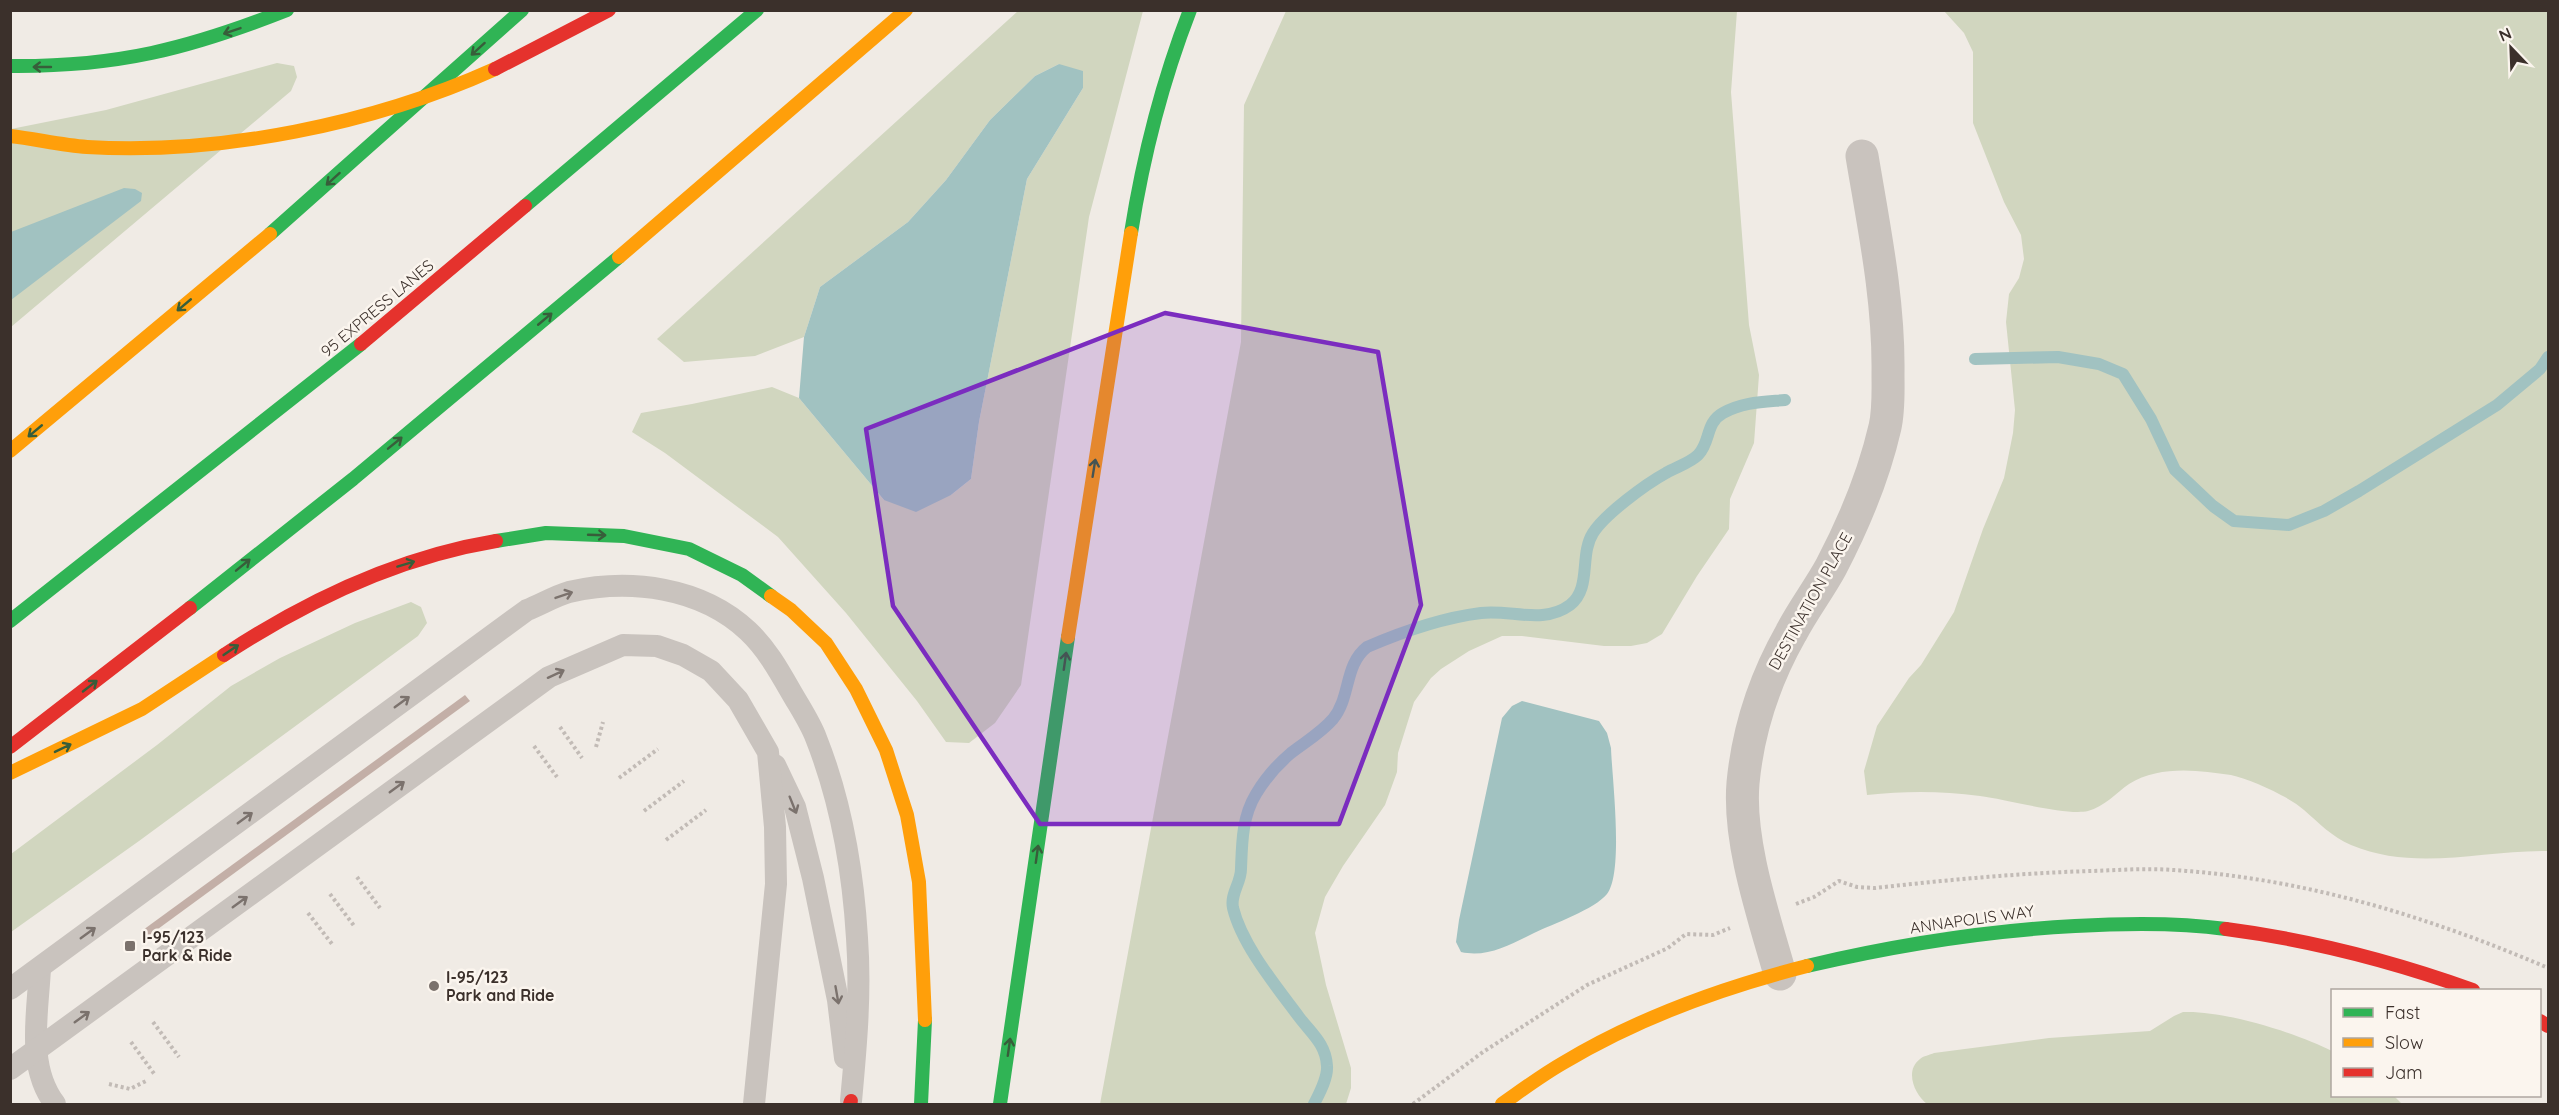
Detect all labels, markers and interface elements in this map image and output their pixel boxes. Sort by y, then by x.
north arrow [2481,18,2541,78]
text: N [2496,23,2514,46]
one-way arrow [223,27,242,38]
one-way arrow [471,42,486,56]
one-way arrow [32,61,52,73]
one-way arrow [325,172,340,186]
street label: 95 EXPRESS LANES [317,255,437,361]
one-way arrow [176,299,192,312]
one-way arrow [537,312,553,325]
one-way arrow [27,424,43,437]
one-way arrow [387,436,402,450]
one-way arrow [1088,458,1099,478]
one-way arrow [587,529,607,541]
street label: DESTINATION PLACE [1764,529,1856,673]
one-way arrow [396,558,415,569]
one-way arrow [235,559,251,572]
one-way arrow [554,589,572,600]
one-way arrow [223,644,239,656]
one-way arrow [1060,651,1071,671]
one-way arrow [546,668,564,679]
one-way arrow [82,680,98,693]
one-way arrow [393,696,409,709]
one-way arrow [54,741,72,753]
one-way arrow [389,781,405,793]
one-way arrow [788,795,799,814]
one-way arrow [236,812,252,824]
one-way arrow [1032,844,1043,864]
one-way arrow [231,895,247,908]
street label: ANNAPOLIS WAY [1909,900,2036,938]
one-way arrow [79,927,95,939]
place label: I-95/123 Park & Ride [142,927,232,965]
marker: I-95/123 Park & Ride [123,939,137,953]
place label: I-95/123 Park and Ride [446,967,555,1005]
marker: I-95/123 Park and Ride [427,979,441,993]
one-way arrow [831,984,842,1004]
legend [2331,989,2541,1097]
text: Fast [2385,1001,2420,1024]
one-way arrow [74,1010,90,1023]
text: Slow [2385,1031,2423,1054]
one-way arrow [1003,1037,1014,1057]
text: Jam [2385,1061,2423,1084]

